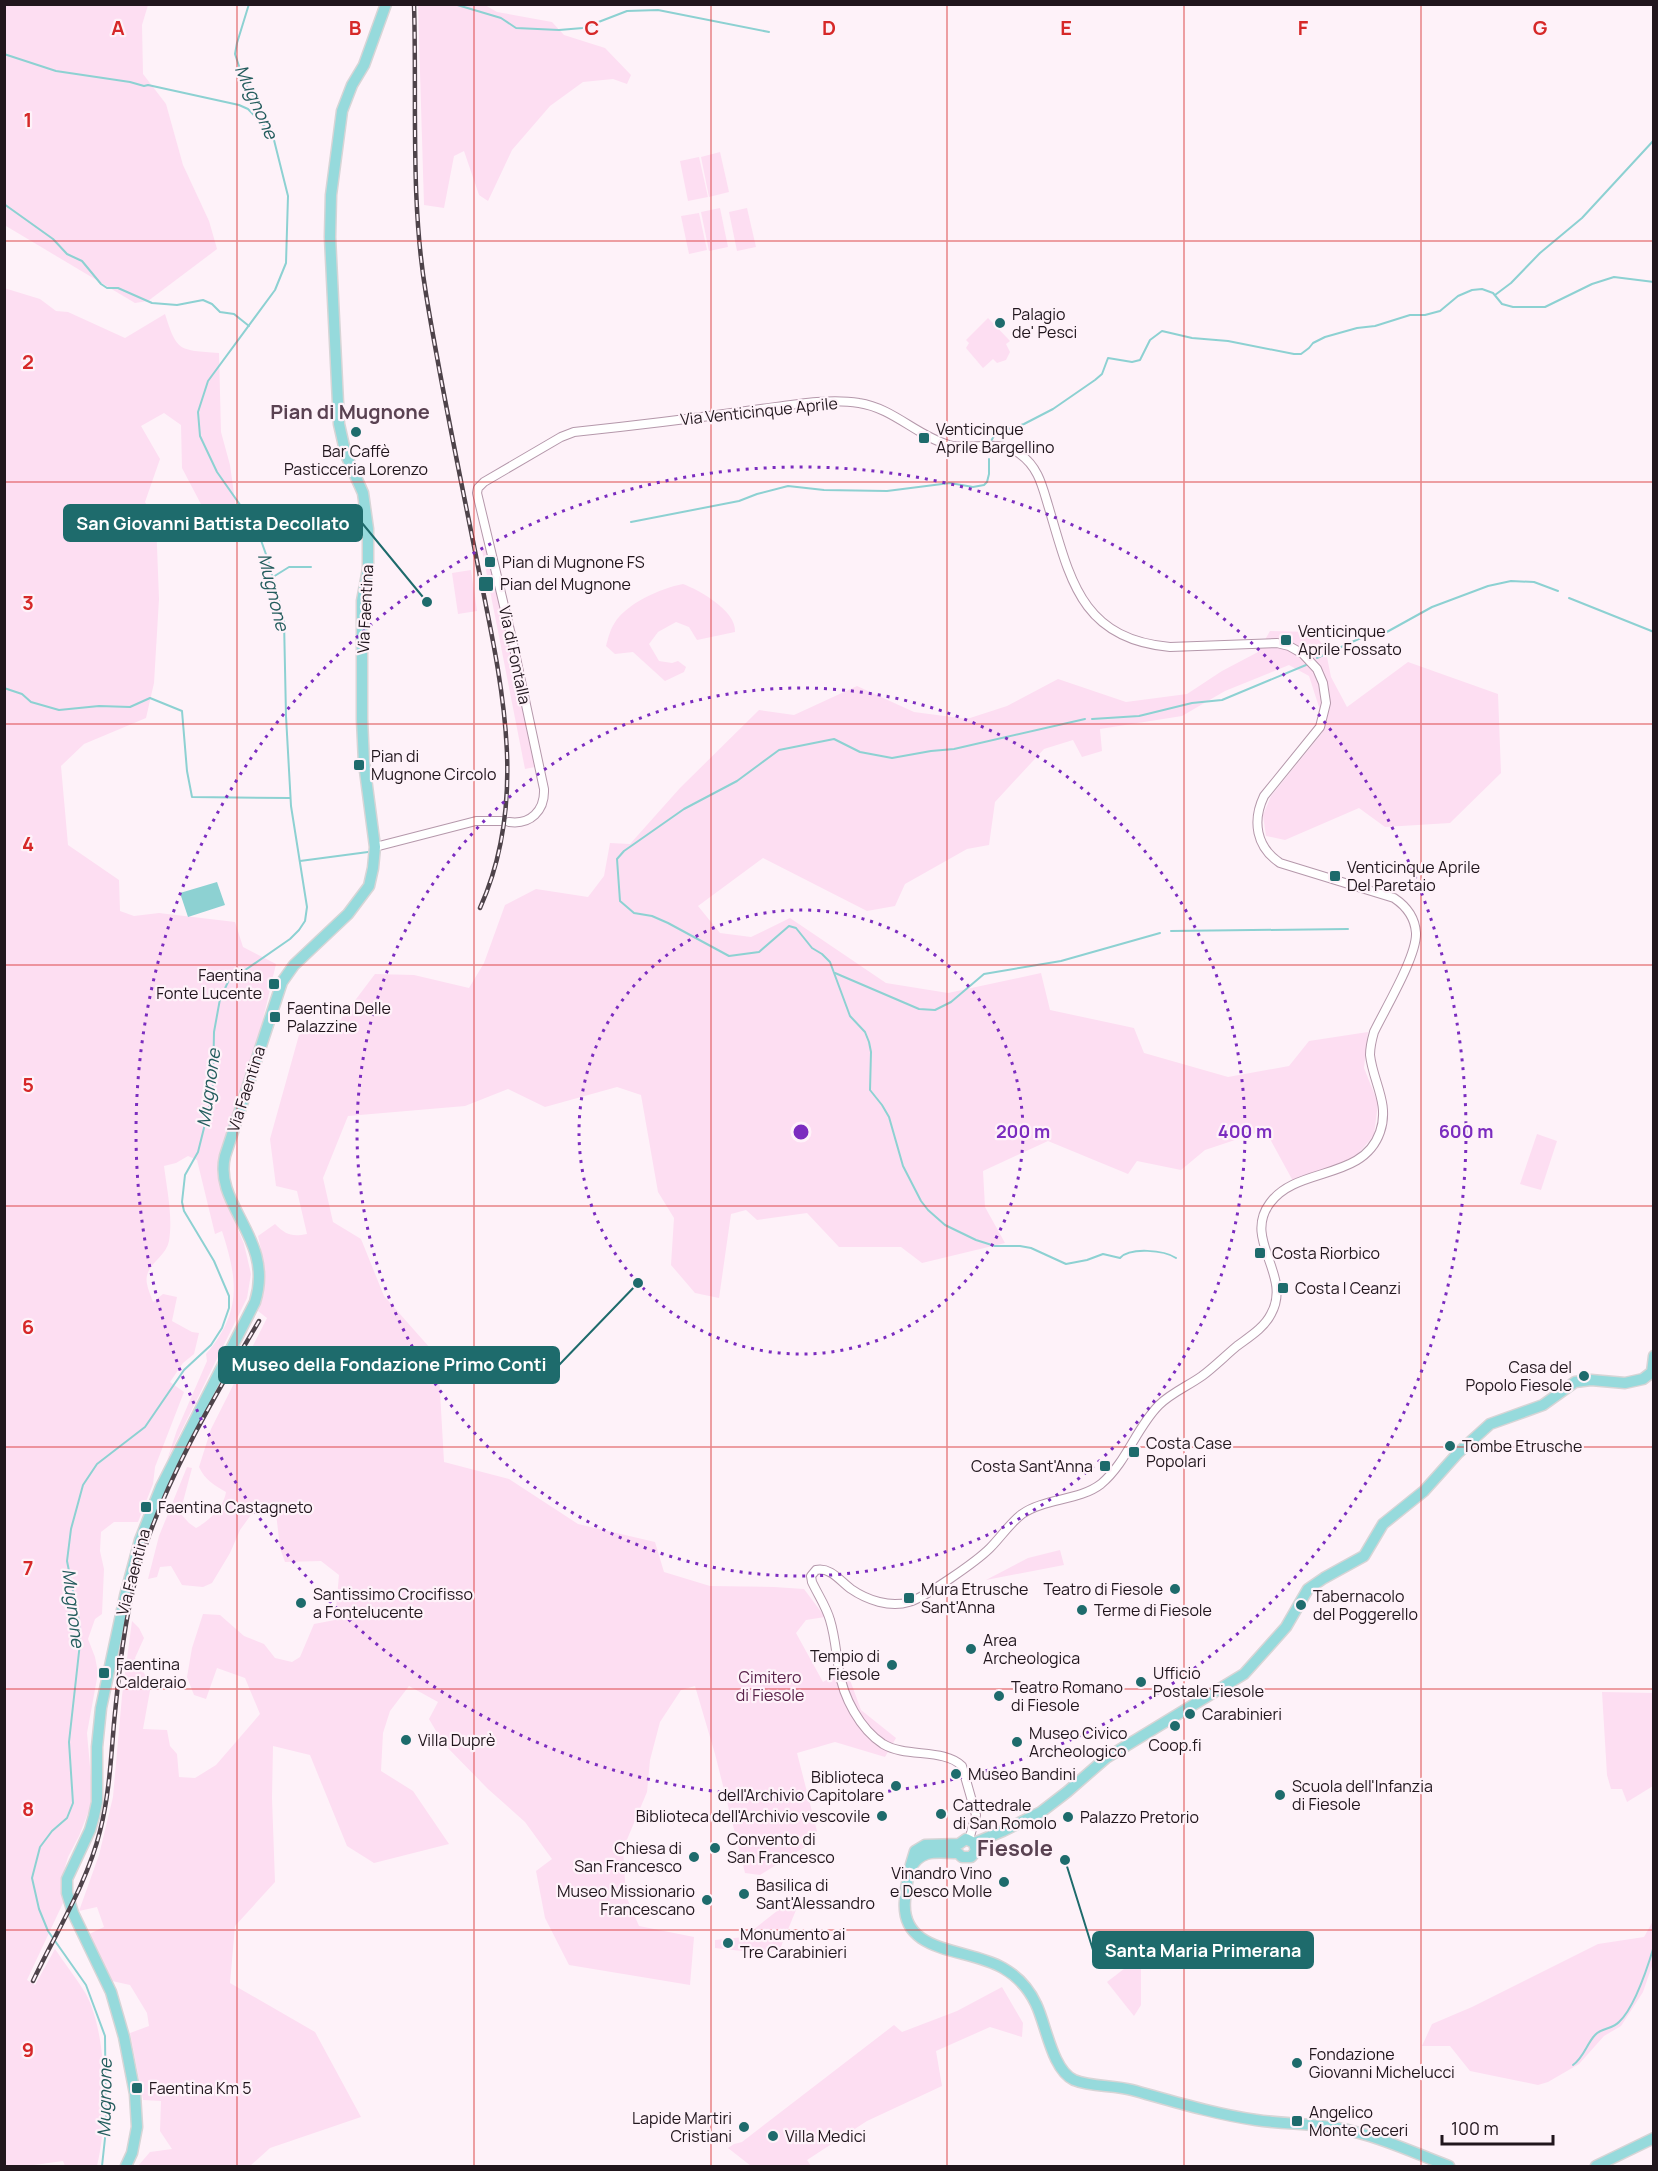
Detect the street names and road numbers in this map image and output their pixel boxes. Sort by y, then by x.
street label: Via Venticinque Aprile [679,392,839,430]
street label: Via Faentina [352,564,378,654]
street label: Via di Fontalla [494,604,536,706]
street label: Via Faentina [222,1043,270,1135]
street label: Via Faentina [111,1526,155,1618]

